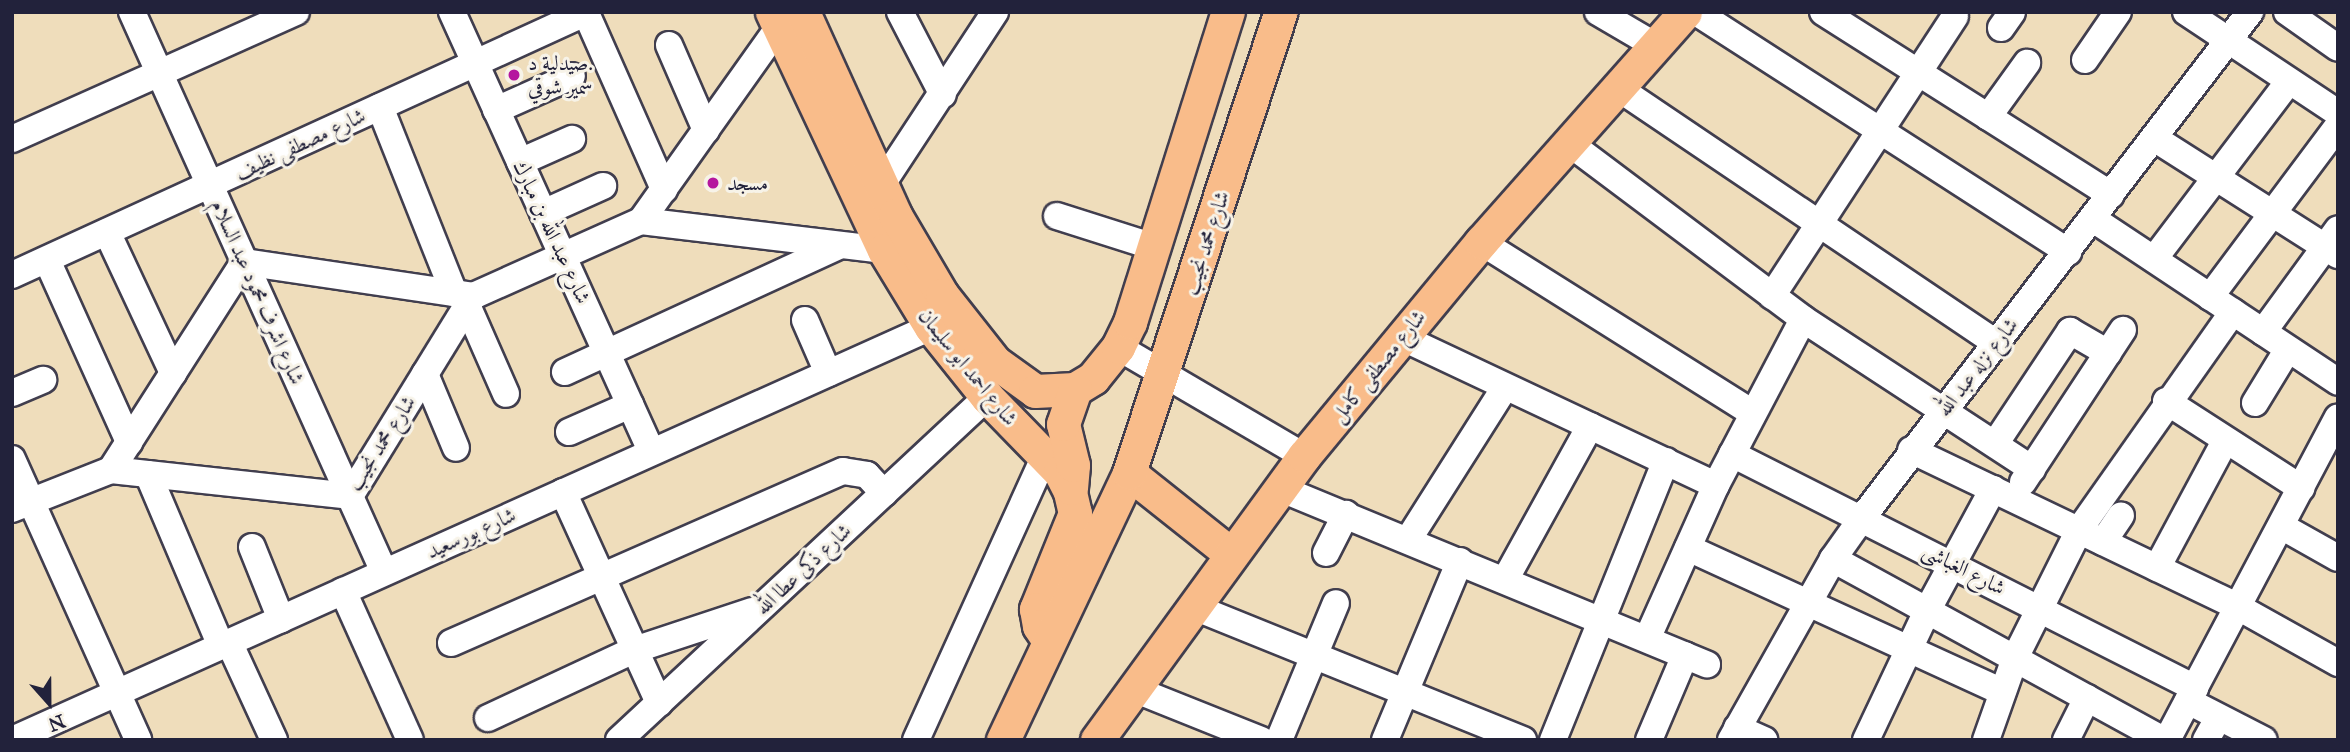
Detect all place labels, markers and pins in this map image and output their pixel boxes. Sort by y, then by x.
place label: صيدلية د. سمير شوقي [528,50,593,100]
marker: صيدلية د. سمير شوقي [506,67,522,83]
place label: مسجد [727,170,768,196]
marker: مسجد [705,175,721,191]

